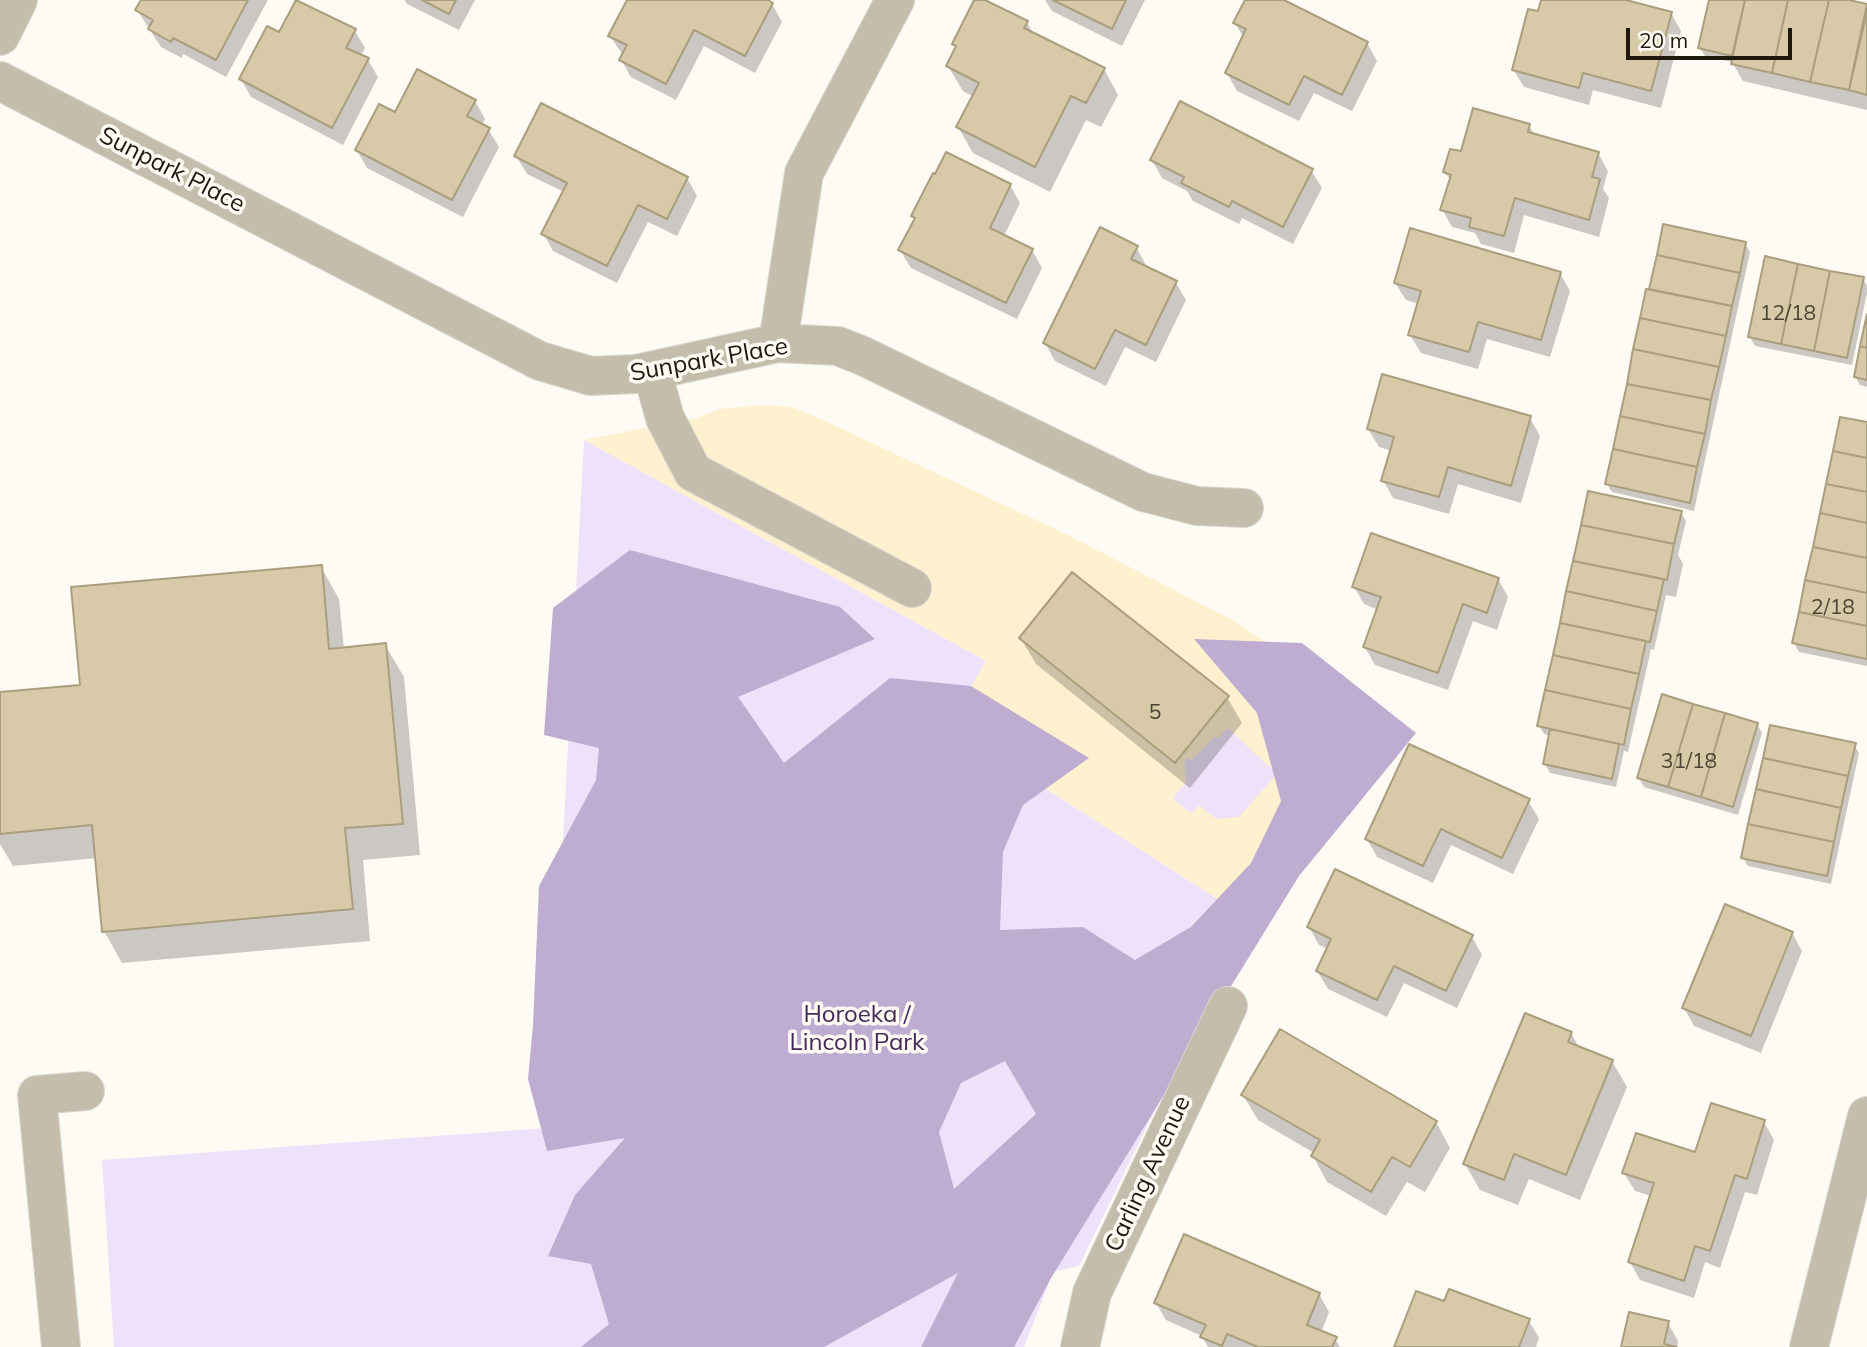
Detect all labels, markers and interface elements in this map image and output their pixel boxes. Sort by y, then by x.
scale bar [1629,14,1795,58]
text: 20 m [1639,27,1688,53]
street label: Sunpark Place [94,121,250,219]
house number: 12/18 [1760,301,1816,327]
street label: Sunpark Place [628,332,790,388]
house number: 2/18 [1811,595,1855,621]
house number: 5 [1149,700,1161,726]
house number: 31/18 [1661,749,1717,775]
park label: Horoeka / Lincoln Park [790,1001,924,1057]
street label: Carling Avenue [1099,1091,1197,1257]

